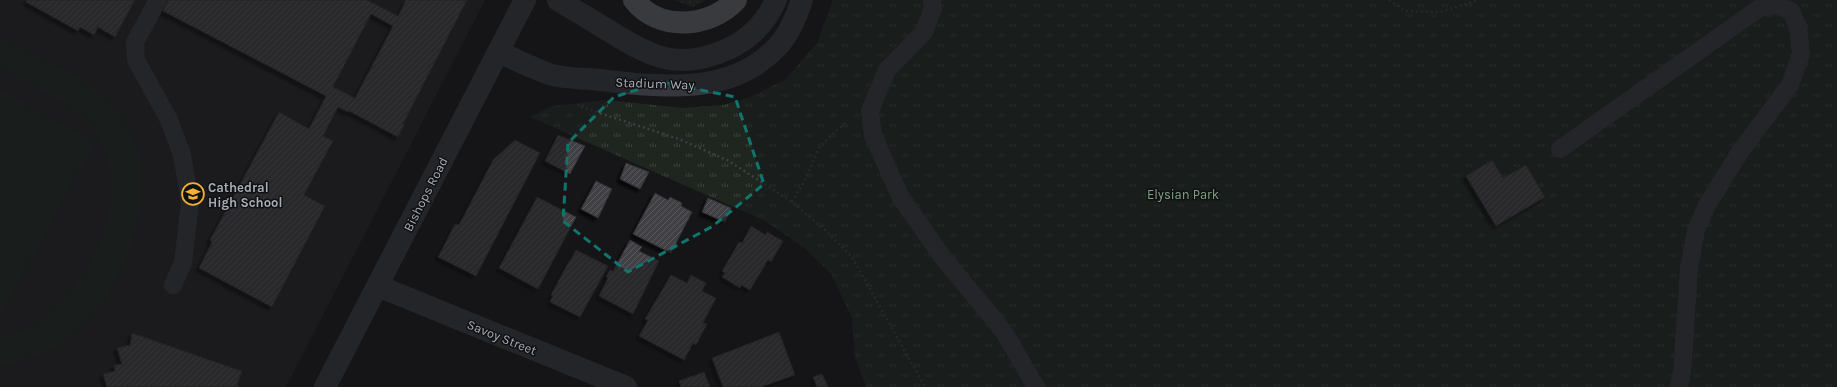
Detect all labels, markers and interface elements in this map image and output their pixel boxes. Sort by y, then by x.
street label: Stadium Way [615,75,695,92]
street label: Bishops Road [400,155,451,234]
place label: Cathedral High School [208,180,282,210]
school or university icon: Cathedral High School [180,181,206,207]
park label: Elysian Park [1147,187,1219,202]
street label: Savoy Street [465,317,539,358]

